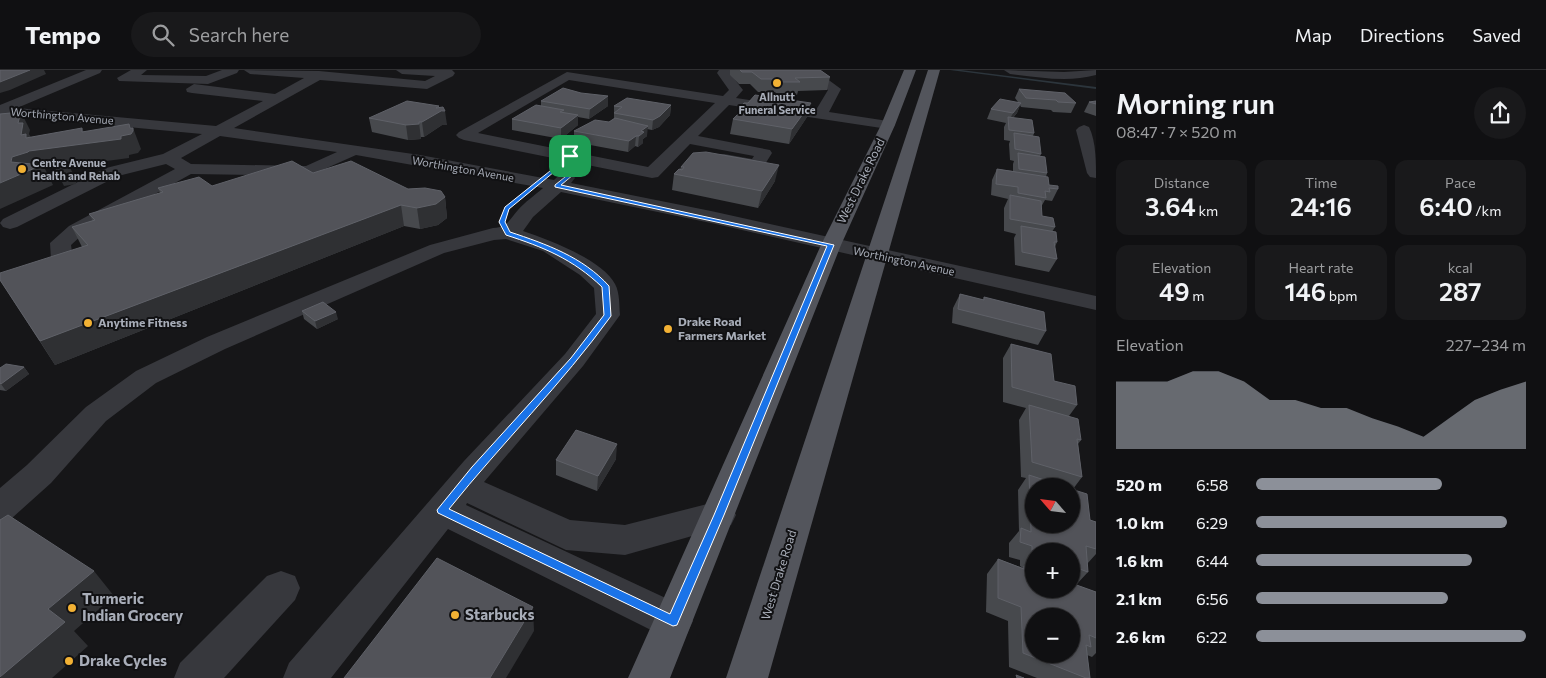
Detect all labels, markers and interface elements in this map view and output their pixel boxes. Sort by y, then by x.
search box [131,12,481,57]
text: Tempo [25,20,101,49]
icon: search [149,21,177,49]
text: Search here [189,23,289,46]
text: Map [1295,24,1332,46]
text: Directions [1360,24,1444,46]
text: Saved [1472,24,1521,46]
marker: Allnutt Funeral Service [771,77,783,89]
text: Morning run [1116,86,1275,120]
button: share [1474,87,1526,139]
place label: Allnutt Funeral Service [738,90,816,116]
street label: Worthington Avenue [10,105,114,127]
text: 08:47 · 7 × 520 m [1116,122,1237,141]
pin [549,135,591,177]
street label: West Drake Road [833,136,887,225]
icon: arrive [556,142,584,170]
street label: Worthington Avenue [411,153,515,184]
place label: Centre Avenue Health and Rehab [32,156,121,182]
marker: Centre Avenue Health and Rehab [16,163,28,175]
text: Distance [1154,174,1209,191]
text: Time [1305,174,1337,191]
text: Pace [1445,174,1476,191]
text: 3.64 [1145,191,1196,221]
text: 24:16 [1290,191,1352,221]
text: 6:40 [1419,191,1473,221]
text: km [1196,202,1218,219]
text: /km [1473,202,1501,219]
street label: Worthington Avenue [852,243,956,278]
text: Elevation [1152,259,1211,276]
text: Heart rate [1288,259,1354,276]
text: kcal [1448,259,1473,276]
text: 49 [1159,276,1190,306]
text: 146 [1284,276,1326,306]
text: 287 [1439,276,1482,306]
text: m [1190,287,1204,304]
text: bpm [1326,287,1358,304]
place label: Drake Road Farmers Market [678,314,766,342]
place label: Anytime Fitness [98,315,188,329]
marker: Anytime Fitness [82,317,94,329]
marker: Drake Road Farmers Market [662,323,674,335]
text: Elevation [1116,335,1184,354]
text: 227–234 m [1446,335,1526,354]
text: 520 m [1116,475,1162,494]
text: 6:58 [1196,475,1228,494]
north arrow [1025,478,1080,532]
map controls [1025,478,1080,663]
text: 1.0 km [1116,513,1164,532]
text: 6:29 [1196,513,1228,532]
street label: West Drake Road [758,528,798,621]
button: + [1025,543,1080,598]
text: 1.6 km [1116,551,1163,570]
text: 6:44 [1196,551,1229,570]
place label: Turmeric Indian Grocery [82,589,184,624]
text: 2.1 km [1116,589,1162,608]
text: 6:56 [1196,589,1228,608]
marker: Turmeric Indian Grocery [66,602,78,614]
place label: Starbucks [465,605,535,623]
button: − [1025,608,1080,663]
marker: Starbucks [449,609,461,621]
text: 2.6 km [1116,627,1165,646]
text: 6:22 [1196,627,1227,646]
place label: Drake Cycles [79,651,167,669]
marker: Drake Cycles [63,655,75,667]

